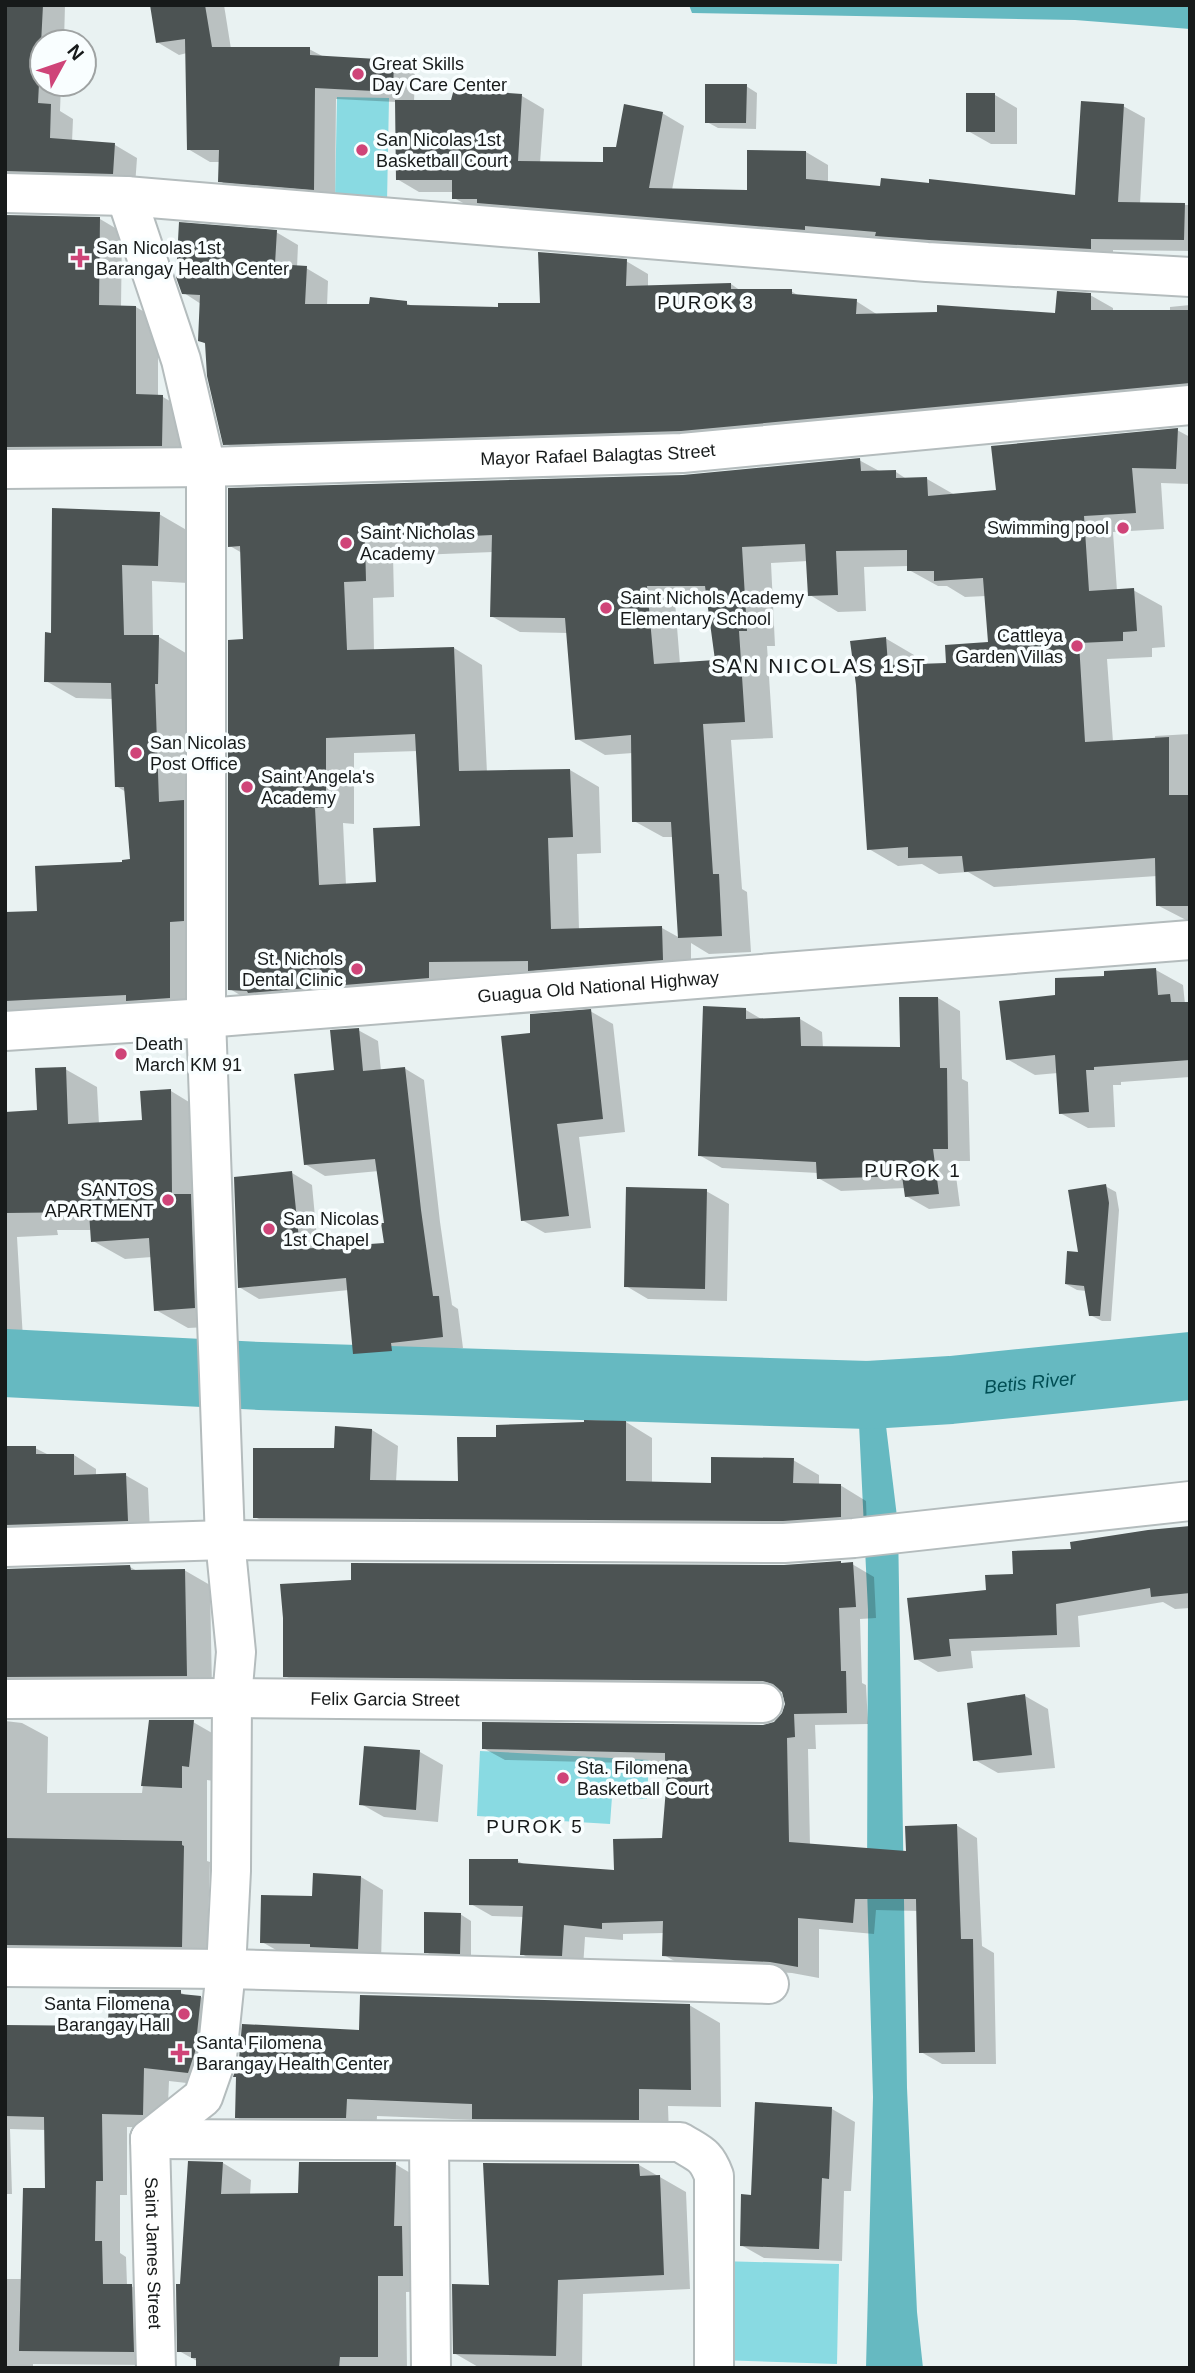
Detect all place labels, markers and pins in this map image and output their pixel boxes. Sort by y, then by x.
place label: Great Skills Day Care Center [372,54,507,95]
marker: Great Skills Day Care Center [350,66,366,82]
place label: San Nicolas 1st Basketball Court [376,130,508,171]
marker: San Nicolas 1st Basketball Court [354,142,370,158]
place label: San Nicolas 1st Barangay Health Center [96,238,289,279]
marker: San Nicolas 1st Barangay Health Center [70,248,90,268]
place label: Swimming pool [987,518,1109,538]
marker: Swimming pool [1115,520,1131,536]
place label: Saint Nicholas Academy [360,523,475,564]
marker: Saint Nicholas Academy [338,535,354,551]
place label: Saint Nichols Academy Elementary School [620,588,804,629]
marker: Saint Nichols Academy Elementary School [598,600,614,616]
place label: Cattleya Garden Villas [955,626,1064,667]
marker: Cattleya Garden Villas [1069,638,1085,654]
place label: San Nicolas Post Office [150,733,246,774]
marker: San Nicolas Post Office [128,745,144,761]
place label: Saint Angela's Academy [261,767,375,808]
marker: Saint Angela's Academy [239,779,255,795]
place label: St. Nichols Dental Clinic [242,949,343,990]
marker: St. Nichols Dental Clinic [349,961,365,977]
place label: Death March KM 91 [135,1034,242,1075]
marker: Death March KM 91 [113,1046,129,1062]
place label: SANTOS APARTMENT [45,1180,154,1221]
marker: SANTOS APARTMENT [160,1192,176,1208]
place label: San Nicolas 1st Chapel [283,1209,379,1250]
marker: San Nicolas 1st Chapel [261,1221,277,1237]
place label: Sta. Filomena Basketball Court [577,1758,709,1799]
marker: Sta. Filomena Basketball Court [555,1770,571,1786]
place label: Santa Filomena Barangay Hall [44,1994,171,2035]
marker: Santa Filomena Barangay Hall [176,2006,192,2022]
place label: Santa Filomena Barangay Health Center [196,2033,389,2074]
marker: Santa Filomena Barangay Health Center [170,2043,190,2063]

